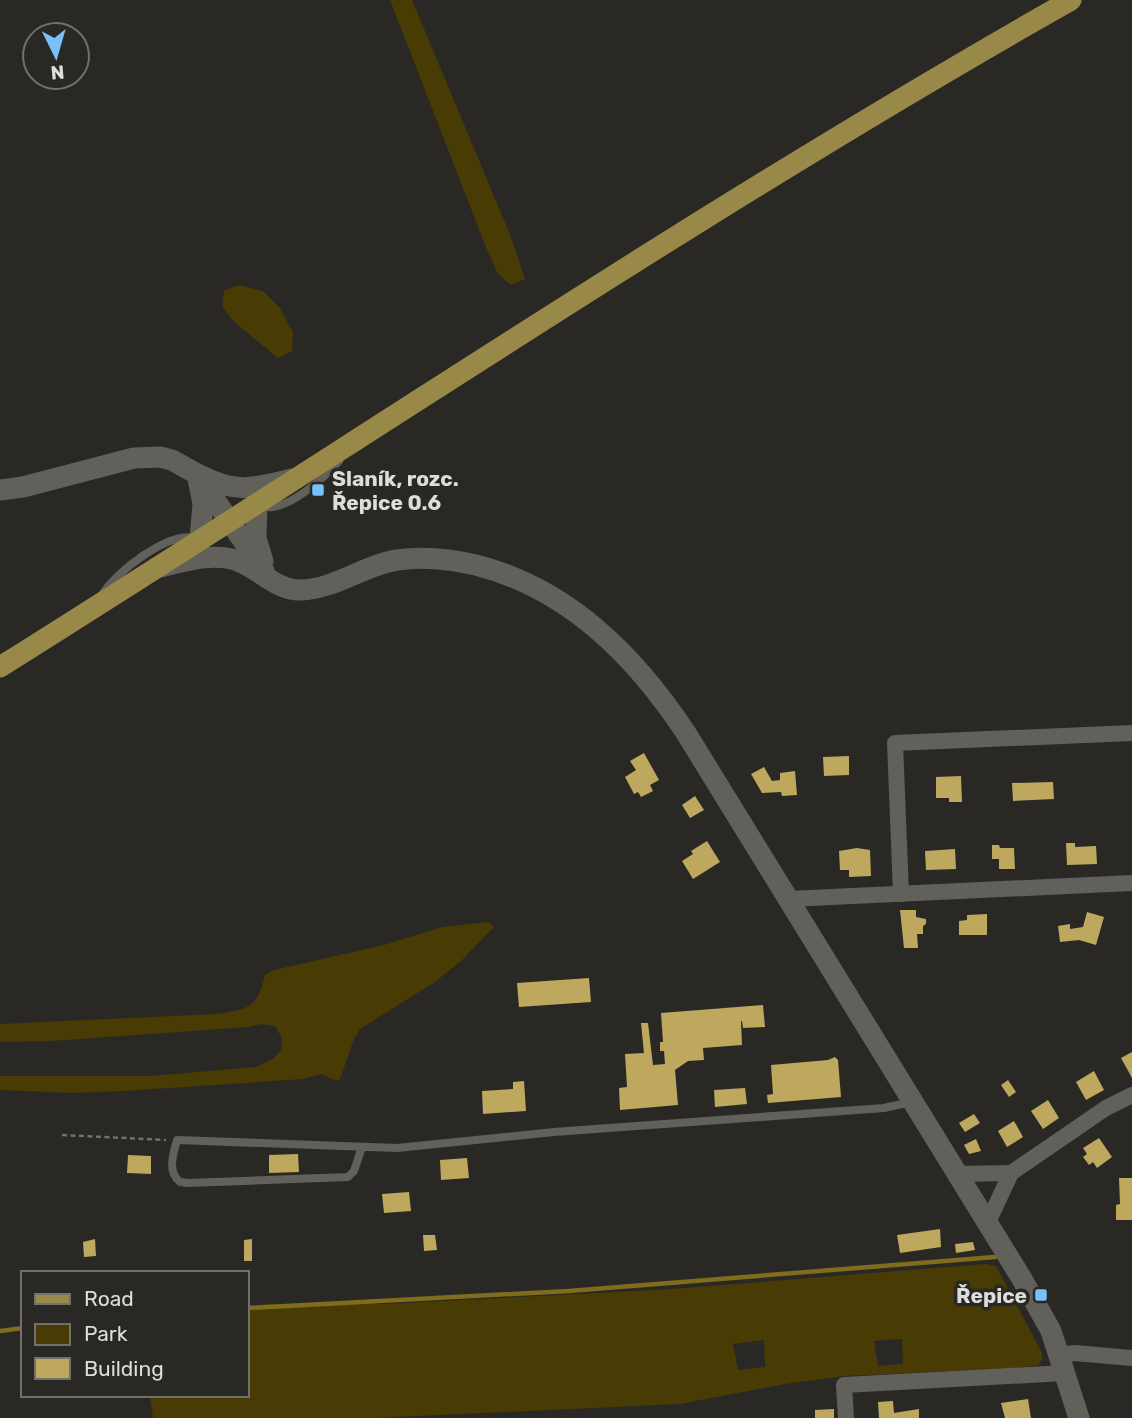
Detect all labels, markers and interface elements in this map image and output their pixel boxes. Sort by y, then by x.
north arrow [21,21,91,91]
text: N [50,60,65,84]
place label: Slaník, rozc. Řepice 0.6 [332,466,459,515]
marker: Slaník, rozc. Řepice 0.6 [310,482,326,498]
legend [21,1271,248,1397]
place label: Řepice [956,1283,1027,1308]
text: Road [84,1286,134,1311]
marker: Řepice [1033,1287,1049,1303]
text: Park [84,1321,128,1346]
text: Building [84,1356,164,1381]

